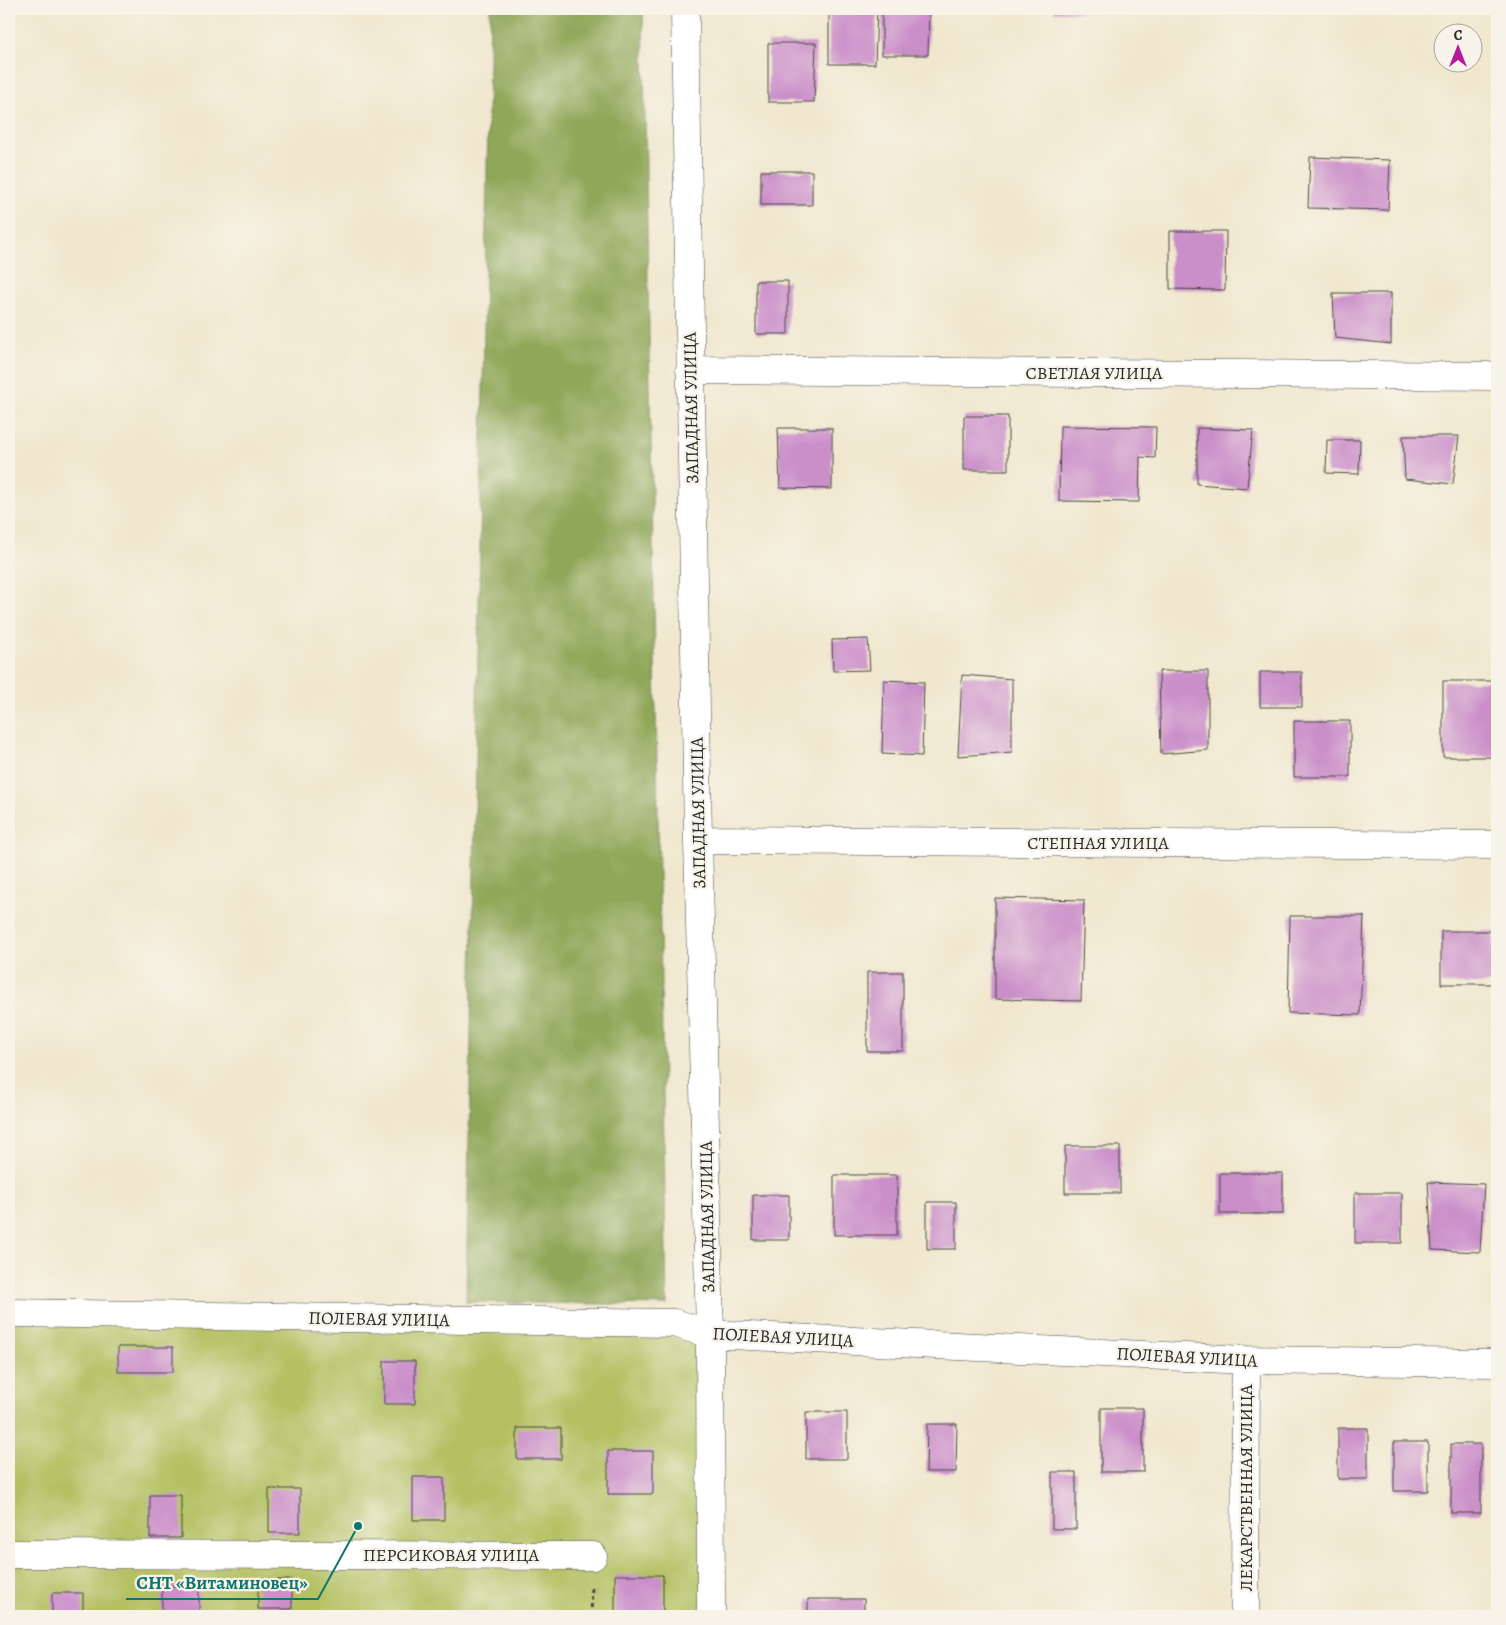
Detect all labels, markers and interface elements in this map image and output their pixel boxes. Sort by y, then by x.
north arrow [1434,22,1484,72]
text: С [1454,26,1463,45]
street label: ЗАПАДНАЯ УЛИЦА [678,331,704,484]
street label: СВЕТЛАЯ УЛИЦА [1025,361,1163,385]
street label: ЗАПАДНАЯ УЛИЦА [685,736,711,889]
street label: СТЕПНАЯ УЛИЦА [1027,831,1169,855]
street label: ЗАПАДНАЯ УЛИЦА [694,1140,720,1293]
street label: ПОЛЕВАЯ УЛИЦА [308,1306,450,1332]
street label: ПОЛЕВАЯ УЛИЦА [712,1321,855,1353]
street label: ПОЛЕВАЯ УЛИЦА [1116,1341,1259,1373]
street label: ЛЕКАРСТВЕННАЯ УЛИЦА [1234,1384,1258,1591]
street label: ПЕРСИКОВАЯ УЛИЦА [363,1543,539,1567]
callout: СНТ «Витаминовец» [126,1565,318,1599]
text: СНТ «Витаминовец» [136,1570,308,1596]

